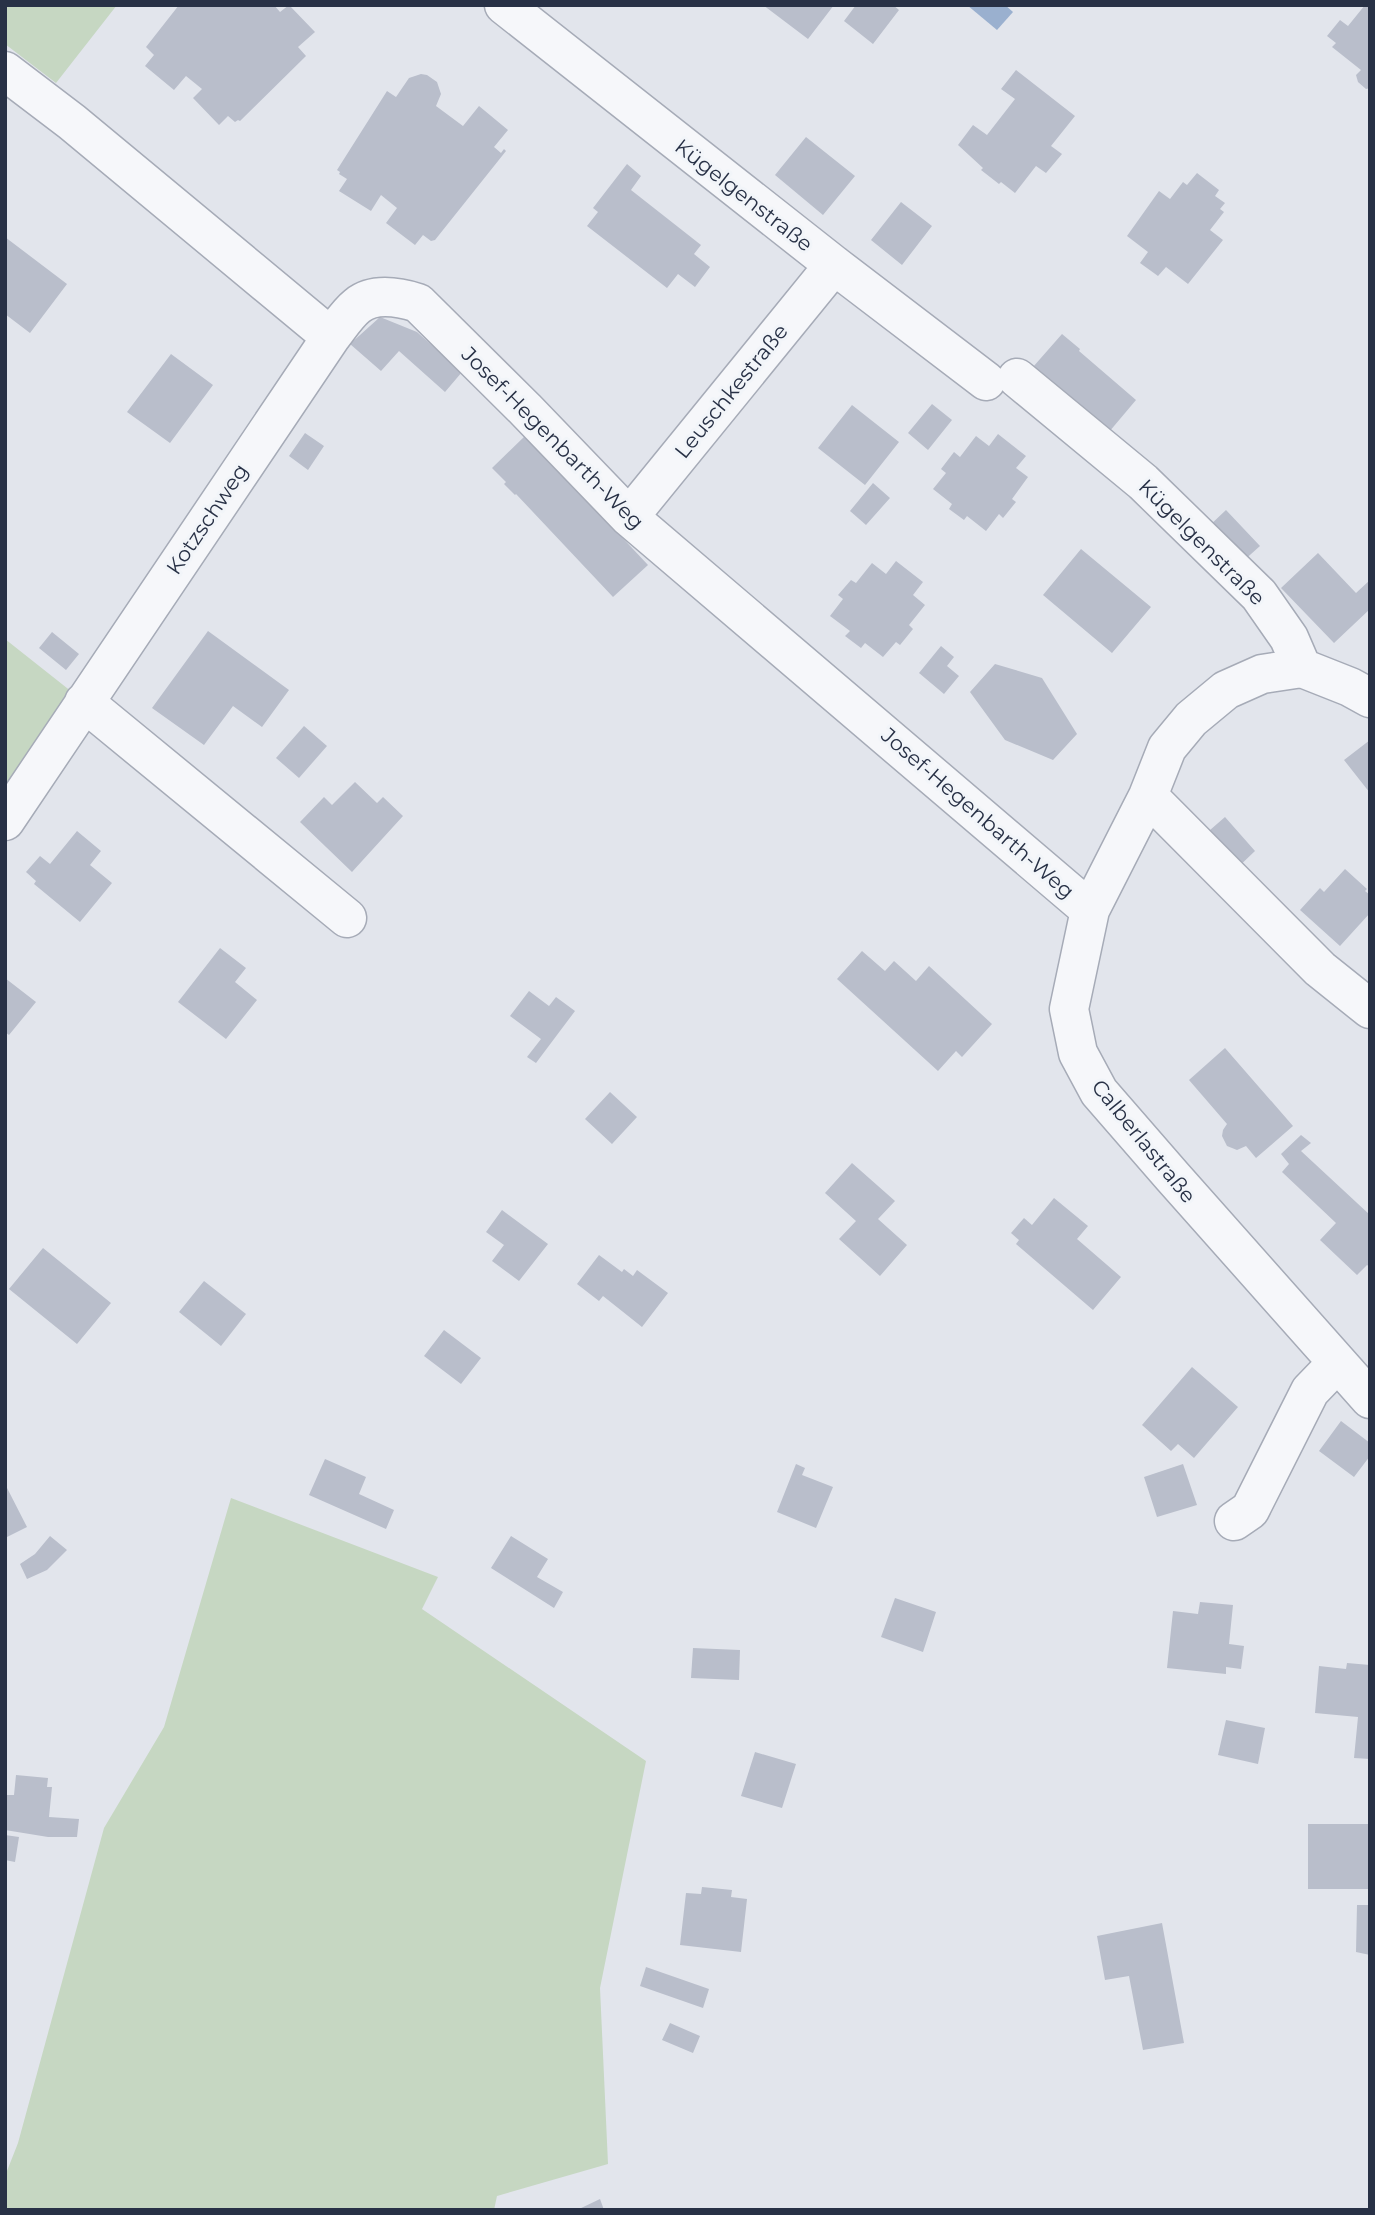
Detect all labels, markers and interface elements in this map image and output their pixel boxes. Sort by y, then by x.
street label: Kügelgenstraße [670,133,818,257]
street label: Leuschkestraße [669,319,793,463]
street label: Josef-Hegenbarth-Weg [456,341,649,534]
street label: Kotzschweg [161,459,253,579]
street label: Kügelgenstraße [1134,474,1270,610]
street label: Josef-Hegenbarth-Weg [876,722,1080,904]
street label: Calberlastraße [1087,1074,1201,1208]

